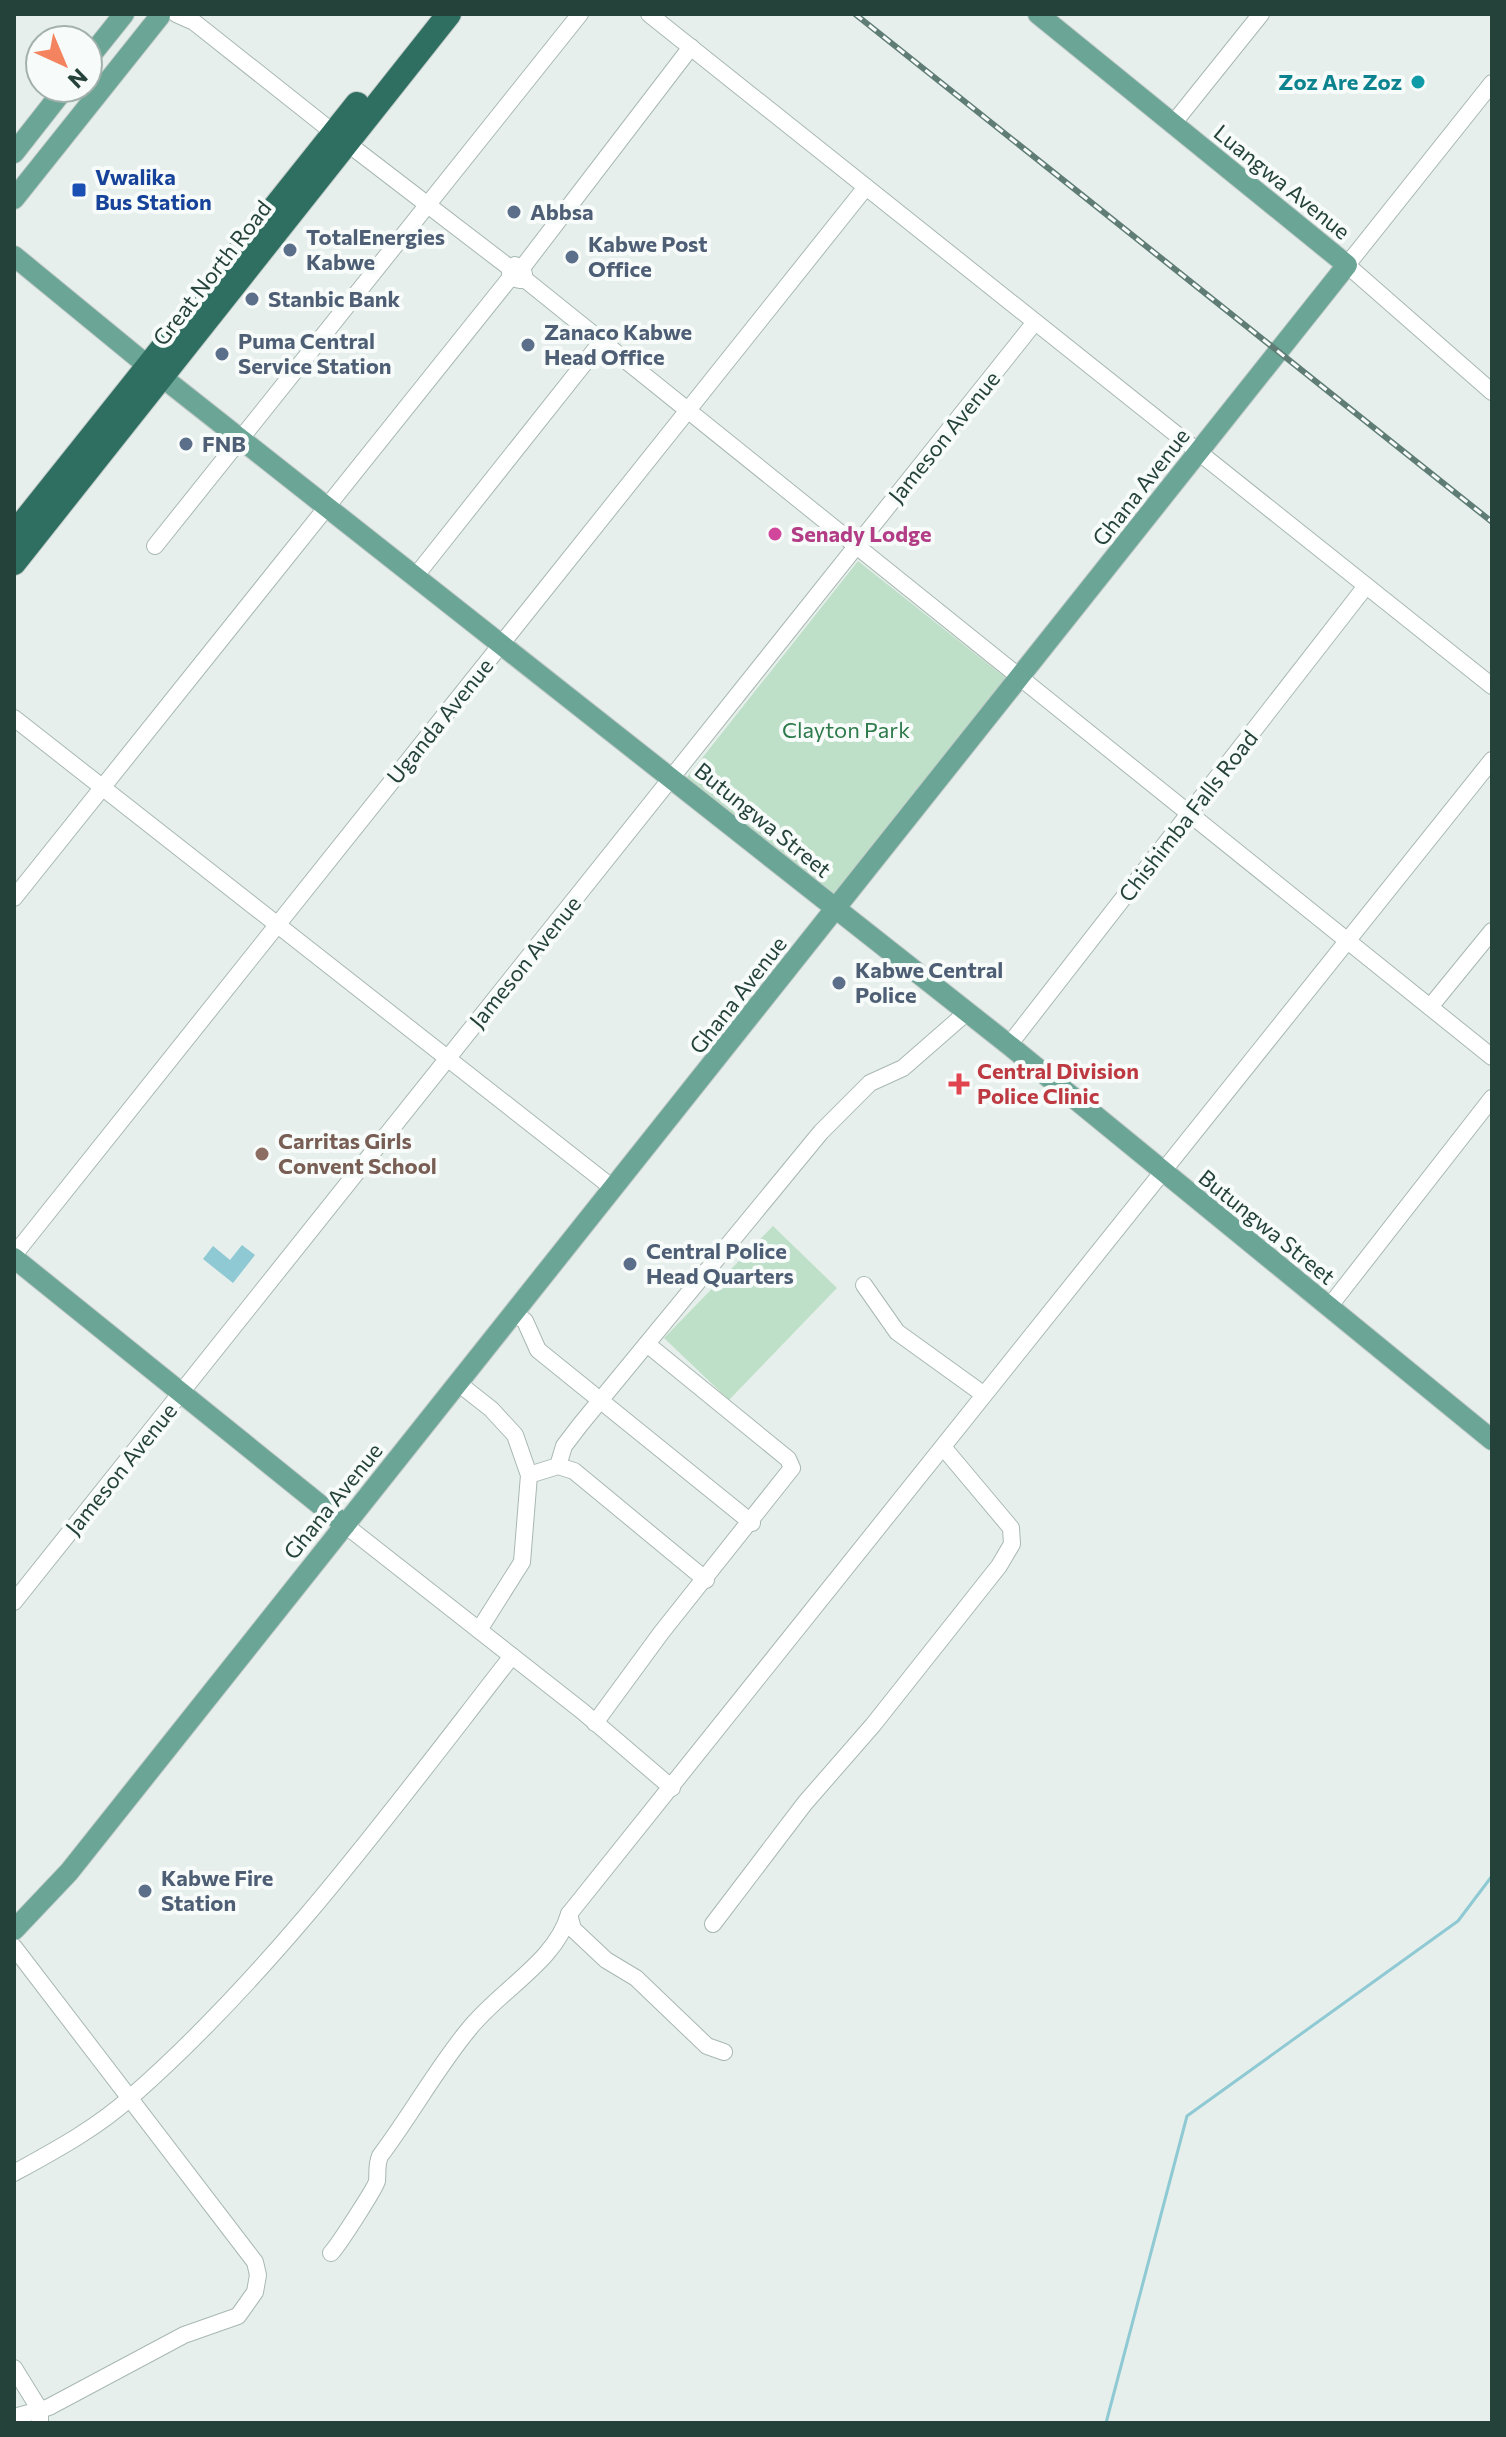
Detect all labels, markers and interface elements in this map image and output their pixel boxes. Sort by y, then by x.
north arrow [24,24,104,104]
text: N [63,63,94,94]
place label: Zoz Are Zoz [1278,68,1402,95]
marker: Zoz Are Zoz [1409,73,1427,91]
street label: Luangwa Avenue [1209,118,1356,245]
place label: Vwalika Bus Station [95,163,212,215]
marker: Vwalika Bus Station [70,181,88,199]
street label: Great North Road [147,195,277,351]
place label: Abbsa [530,198,593,225]
marker: Abbsa [505,203,523,221]
place label: TotalEnergies Kabwe [306,223,445,275]
place label: Kabwe Post Office [588,230,708,282]
marker: TotalEnergies Kabwe [281,241,299,259]
marker: Kabwe Post Office [563,248,581,266]
place label: Stanbic Bank [268,285,401,312]
marker: Stanbic Bank [243,290,261,308]
place label: Zanaco Kabwe Head Office [544,318,692,370]
place label: Puma Central Service Station [238,327,392,379]
marker: Zanaco Kabwe Head Office [519,336,537,354]
marker: Puma Central Service Station [213,345,231,363]
street label: Jameson Avenue [882,365,1005,508]
street label: Ghana Avenue [1086,422,1195,551]
place label: FNB [202,430,246,457]
marker: FNB [177,435,195,453]
place label: Senady Lodge [791,520,932,547]
marker: Senady Lodge [766,525,784,543]
street label: Uganda Avenue [381,652,498,789]
park label: Clayton Park [782,716,910,743]
street label: Chishimba Falls Road [1112,725,1263,907]
street label: Butungwa Street [690,756,837,883]
street label: Jameson Avenue [463,890,586,1033]
street label: Ghana Avenue [683,930,792,1059]
place label: Kabwe Central Police [855,956,1003,1008]
marker: Kabwe Central Police [830,974,848,992]
place label: Central Division Police Clinic [977,1057,1139,1109]
marker: Central Division Police Clinic [948,1073,970,1095]
place label: Carritas Girls Convent School [278,1127,437,1179]
marker: Carritas Girls Convent School [253,1145,271,1163]
street label: Butungwa Street [1194,1163,1341,1290]
place label: Central Police Head Quarters [646,1237,794,1289]
marker: Central Police Head Quarters [621,1255,639,1273]
street label: Jameson Avenue [59,1397,182,1540]
street label: Ghana Avenue [277,1437,388,1564]
place label: Kabwe Fire Station [161,1864,273,1916]
marker: Kabwe Fire Station [136,1882,154,1900]

